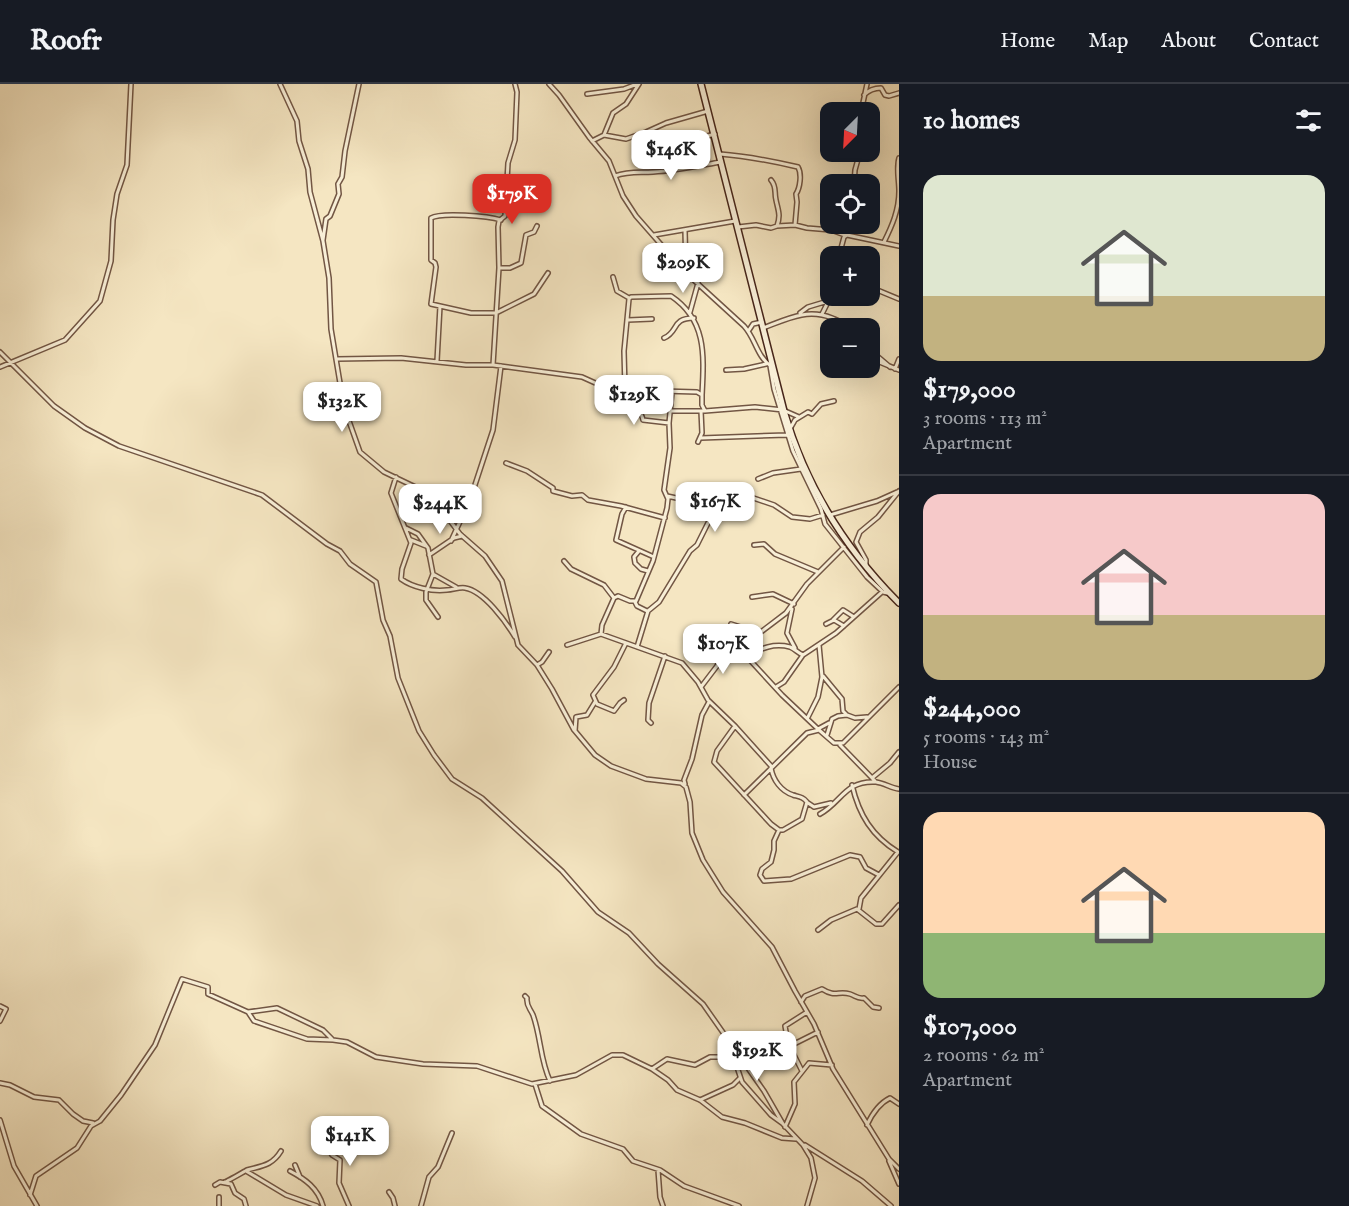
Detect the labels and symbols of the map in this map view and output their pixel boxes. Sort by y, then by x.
north arrow [820,102,880,162]
pin: $146K [629,130,713,181]
pin: $179K [470,174,554,225]
pin: $209K [641,243,725,294]
pin: $129K [592,375,676,426]
pin: $132K [300,382,384,433]
pin: $167K [673,482,757,533]
pin: $244K [398,484,482,535]
pin: $107K [681,624,765,675]
pin: $192K [715,1031,799,1082]
pin: $141K [308,1116,392,1167]

